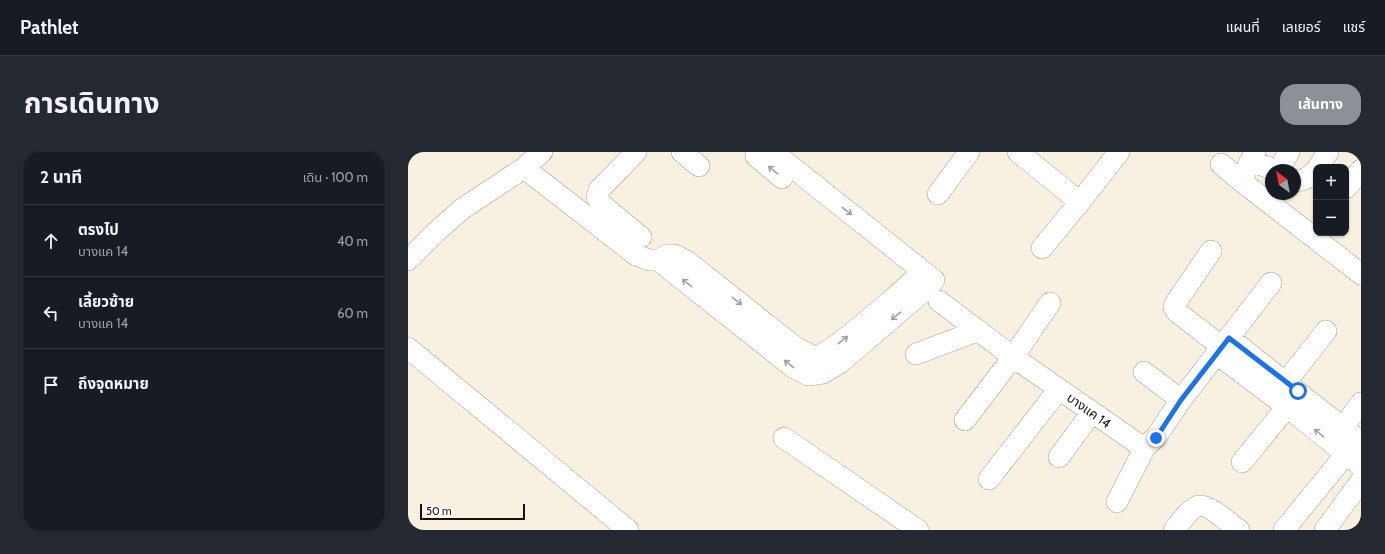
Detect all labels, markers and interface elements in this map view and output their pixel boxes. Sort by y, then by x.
text: Pathlet [20,16,79,39]
text: แผนที่ [1226,18,1260,36]
text: เลเยอร์ [1282,18,1321,36]
text: แชร์ [1343,18,1365,36]
button: เส้นทาง [1280,84,1361,125]
text: การเดินทาง [24,86,159,120]
north arrow [1265,164,1301,200]
map controls [1313,164,1349,236]
button: + [1313,164,1349,200]
one-way arrow [768,165,778,174]
text: 2 นาที [40,167,82,187]
text: เดิน · 100 m [303,169,368,185]
button: − [1313,200,1349,236]
one-way arrow [841,207,852,216]
text: ตรงไป [78,221,119,239]
icon: ahead [40,230,62,252]
text: 40 m [337,233,368,249]
text: บางแค 14 [78,243,128,259]
one-way arrow [682,279,693,287]
text: เลี้ยวซ้าย [78,293,134,311]
one-way arrow [731,296,742,305]
icon: left [40,302,62,324]
text: 60 m [337,305,368,321]
one-way arrow [890,311,901,320]
text: บางแค 14 [78,315,128,331]
one-way arrow [837,336,848,344]
one-way arrow [783,360,794,368]
icon: arrive [40,374,62,396]
text: ถึงจุดหมาย [78,375,149,393]
route start [1289,382,1307,400]
street label: บางแค 14 [1064,389,1114,431]
one-way arrow [1314,428,1325,437]
route end [1147,429,1165,447]
scale bar [420,502,525,521]
text: 50 m [426,504,452,518]

